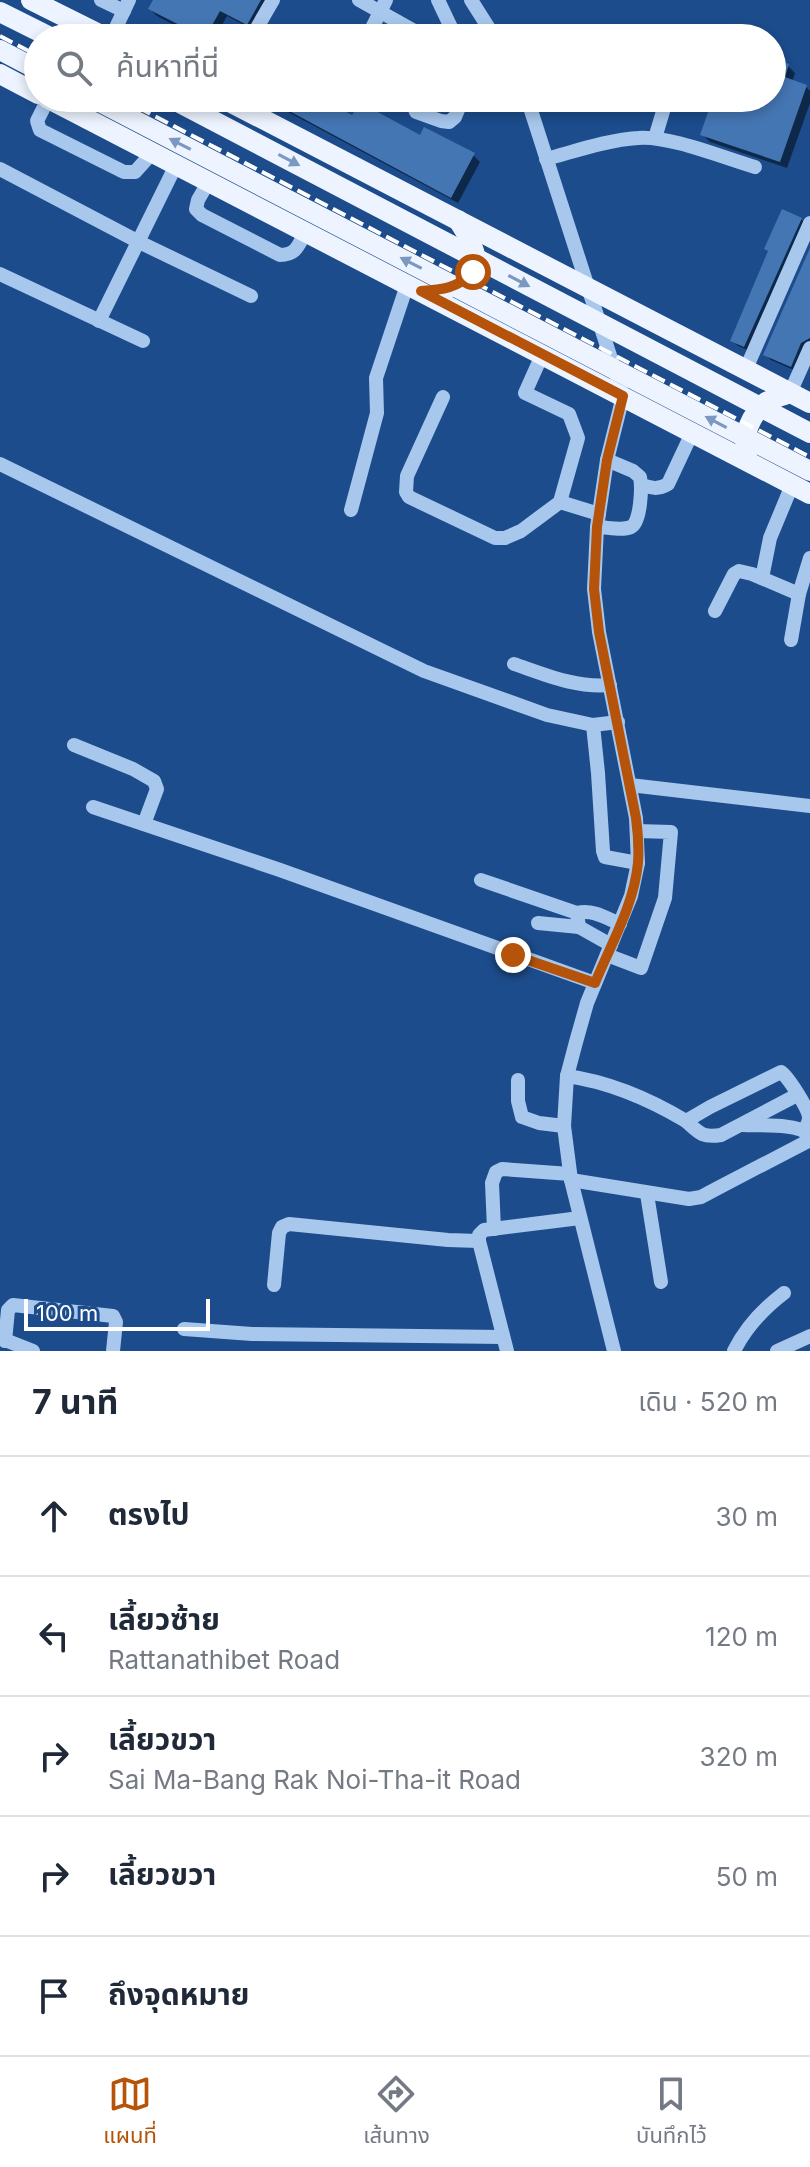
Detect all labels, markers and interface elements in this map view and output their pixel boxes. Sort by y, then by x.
search box [24,24,786,112]
icon: search [52,46,96,90]
text: ค้นหาที่นี่ [116,48,219,84]
one-way arrow [169,137,192,150]
one-way arrow [278,153,300,167]
route start [455,254,491,290]
one-way arrow [400,257,422,271]
one-way arrow [508,274,531,287]
one-way arrow [705,416,727,430]
route end [495,937,531,973]
scale bar [24,1295,210,1331]
text: 100 m [36,1300,98,1326]
text: 7 นาที [32,1381,118,1422]
text: เดิน · 520 m [638,1386,778,1417]
icon: ahead [32,1494,76,1538]
text: ตรงไป [108,1496,190,1532]
text: 30 m [715,1501,778,1532]
text: เลี้ยวซ้าย [108,1601,220,1637]
icon: left [32,1614,76,1658]
text: 120 m [705,1621,778,1652]
text: Rattanathibet Road [108,1644,340,1675]
text: เลี้ยวขวา [108,1721,216,1757]
icon: right [32,1734,76,1778]
text: 320 m [700,1741,778,1772]
text: Sai Ma-Bang Rak Noi-Tha-it Road [108,1764,521,1795]
icon: right [32,1854,76,1898]
text: เลี้ยวขวา [108,1856,216,1892]
text: 50 m [716,1861,778,1892]
icon: arrive [32,1974,76,2018]
text: ถึงจุดหมาย [108,1976,249,2012]
tab: แผนที่ [103,2072,157,2153]
tab: เส้นทาง [363,2072,430,2153]
tab: บันทึกไว้ [636,2072,707,2153]

